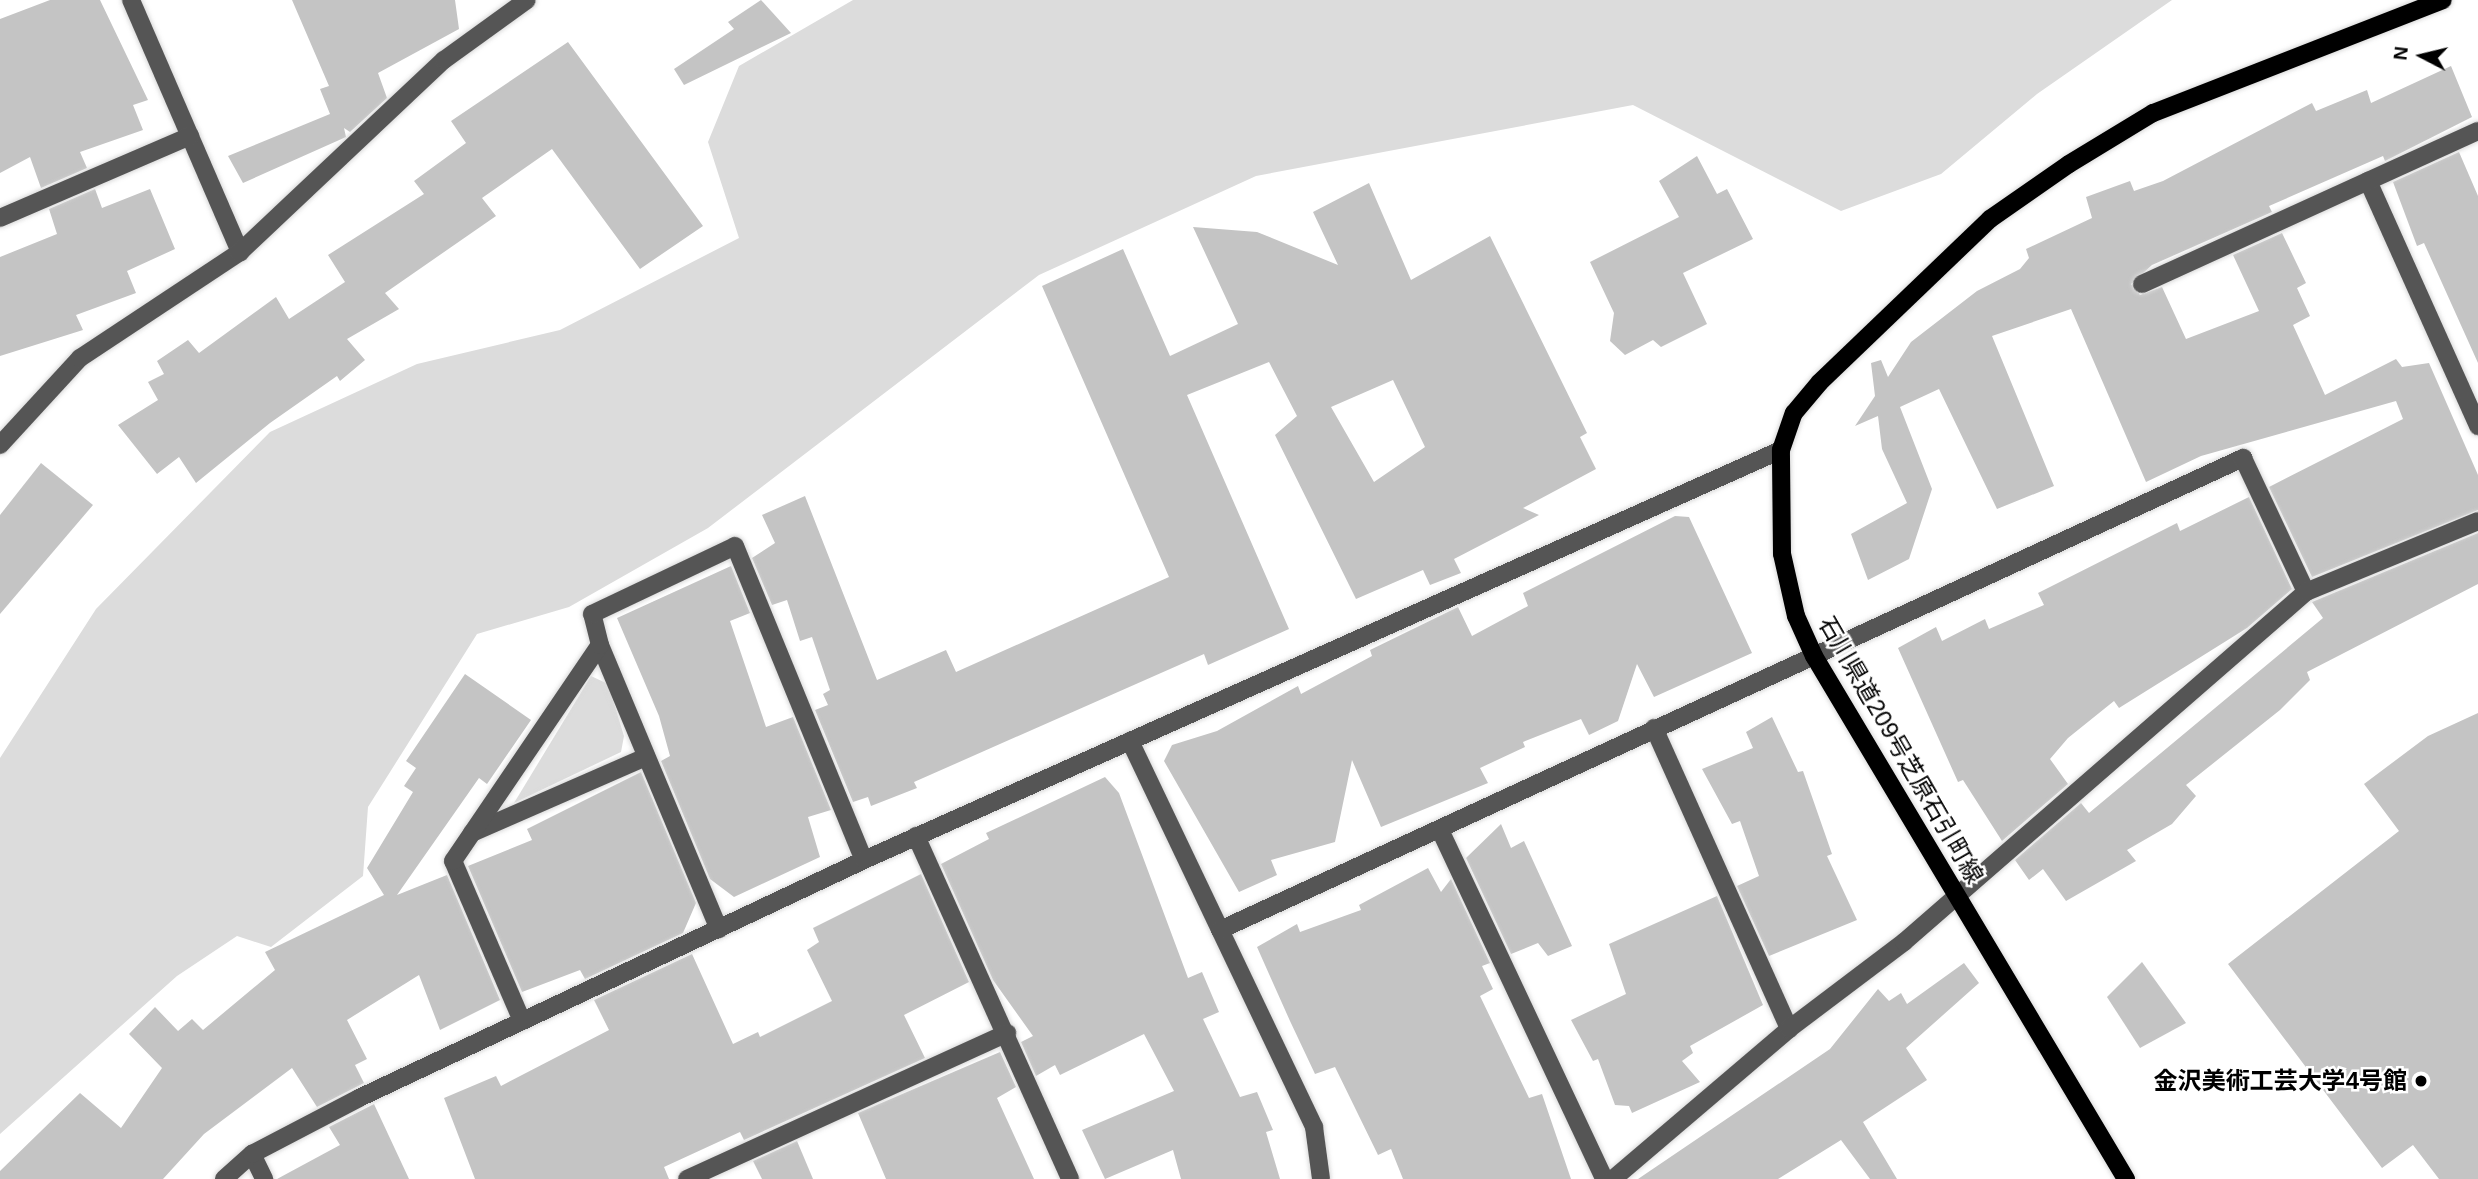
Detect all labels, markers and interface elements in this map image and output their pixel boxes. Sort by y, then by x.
north arrow [2387,21,2457,91]
text: N [2389,45,2412,61]
street label: 石川県道209号芝原石引町線 [1813,611,1989,889]
place label: 金沢美術工芸大学4号館 [2154,1067,2407,1095]
marker: 金沢美術工芸大学4号館 [2413,1073,2429,1089]

